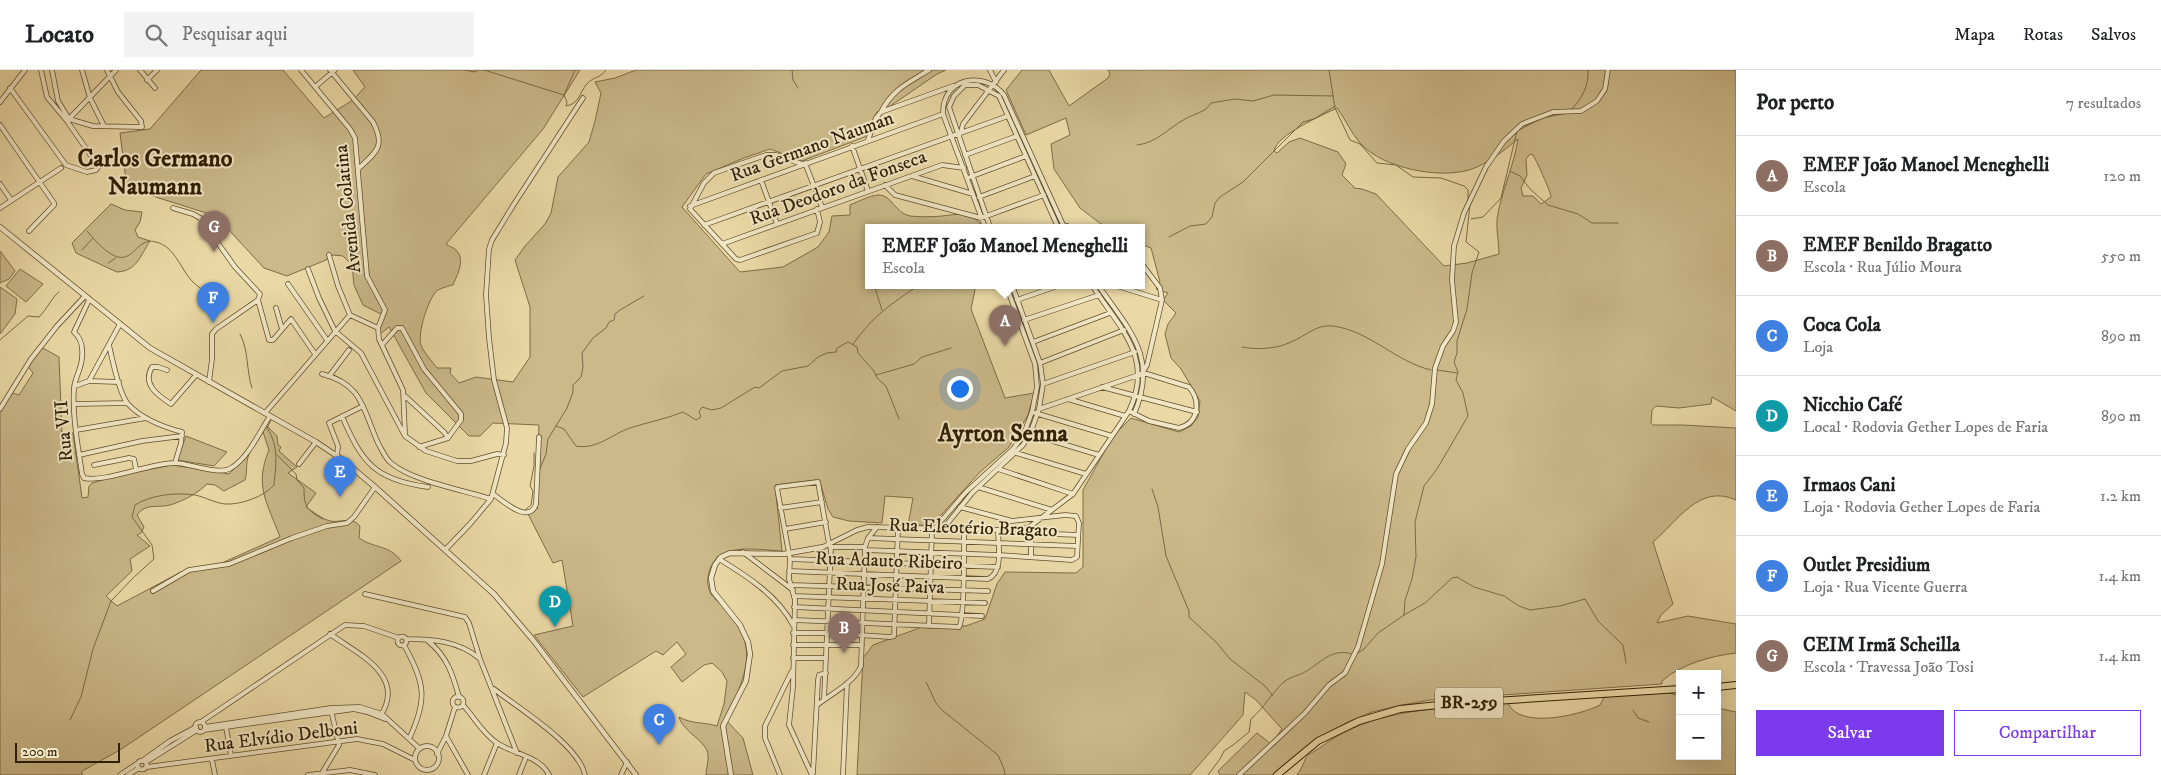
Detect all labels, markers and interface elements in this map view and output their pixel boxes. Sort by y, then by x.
search box [124,12,474,57]
text: Locato [25,20,94,50]
icon: search [142,21,170,49]
text: Pesquisar aqui [182,23,287,46]
text: Mapa [1954,24,1995,46]
text: Rotas [2023,24,2063,46]
text: Salvos [2091,24,2136,46]
text: Por perto [1756,90,1834,116]
text: 7 resultados [2066,93,2141,113]
street label: Rua Germano Nauman [727,107,897,187]
district label: Carlos Germano Naumann [78,144,233,202]
street label: Avenida Colatina [330,144,366,274]
street label: Rua Deodoro da Fonseca [746,145,930,231]
text: EMEF João Manoel Meneghelli [1803,154,2049,177]
text: A [1767,166,1777,186]
text: 120 m [2103,166,2141,186]
text: Escola [1803,177,1846,197]
pin: G [198,211,230,252]
popup [865,224,1145,289]
text: EMEF Benildo Bragatto [1803,234,1992,257]
text: EMEF João Manoel Meneghelli [882,235,1128,258]
text: B [1767,246,1777,266]
text: 550 m [2101,246,2141,266]
text: Escola · Rua Júlio Moura [1803,257,1962,277]
text: Escola [882,258,925,278]
pin: F [197,282,229,323]
pin: A [989,305,1021,346]
text: Coca Cola [1803,314,1881,337]
text: C [1767,326,1777,346]
text: 890 m [2101,326,2141,346]
text: Loja [1803,337,1833,357]
your location [947,376,973,402]
text: Nicchio Café [1803,394,1902,417]
street label: Rua VII [50,399,78,463]
text: D [1766,406,1778,426]
text: 890 m [2101,406,2141,426]
text: Local · Rodovia Gether Lopes de Faria [1803,417,2048,437]
district label: Ayrton Senna [937,419,1069,449]
pin: E [324,456,356,497]
text: Irmaos Cani [1803,474,1895,497]
text: E [1766,486,1778,506]
text: 1.2 km [2100,486,2141,506]
text: Loja · Rodovia Gether Lopes de Faria [1803,497,2040,517]
street label: Rua Eleotério Bragato [888,514,1058,542]
street label: Rua Adauto Ribeiro [815,547,963,575]
text: Outlet Presidium [1803,554,1930,577]
text: F [1767,566,1777,586]
text: 1.4 km [2099,566,2141,586]
street label: Rua José Paiva [835,573,945,599]
text: Loja · Rua Vicente Guerra [1803,577,1968,597]
pin: D [539,586,571,627]
pin: B [828,612,860,653]
text: CEIM Irmã Scheilla [1803,634,1960,657]
text: G [1766,646,1778,666]
text: 1.4 km [2099,646,2141,666]
text: Escola · Travessa João Tosi [1803,657,1974,677]
map controls [1676,670,1721,760]
button: + [1676,670,1721,715]
road number: BR-259 [1435,688,1503,718]
pin: C [643,704,675,745]
button: Salvar [1756,710,1944,756]
button: Compartilhar [1954,710,2141,756]
button: − [1676,715,1721,760]
street label: Rua Elvídio Delboni [203,716,359,758]
scale bar [15,740,120,763]
text: 200 m [22,743,57,761]

